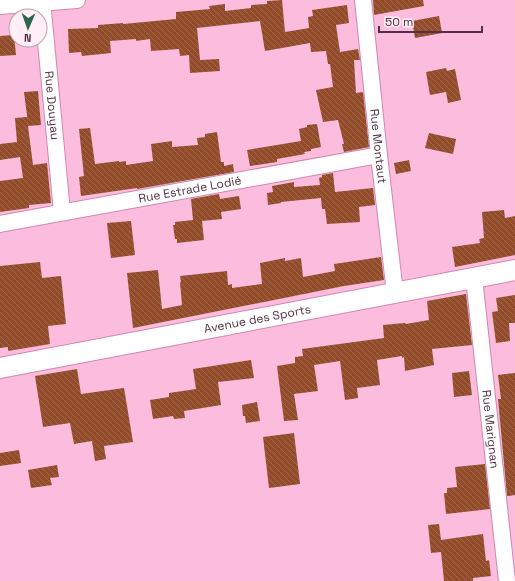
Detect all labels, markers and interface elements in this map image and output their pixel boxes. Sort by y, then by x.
north arrow [8,8,48,48]
scale bar [379,8,482,34]
text: 50 m [385,14,413,30]
text: N [24,31,32,45]
street label: Rue Douyau [41,70,63,141]
street label: Rue Montaut [366,108,390,185]
street label: Rue Estrade Lodié [137,172,243,207]
street label: Avenue des Sports [203,301,312,337]
street label: Rue Marignan [478,389,503,469]

